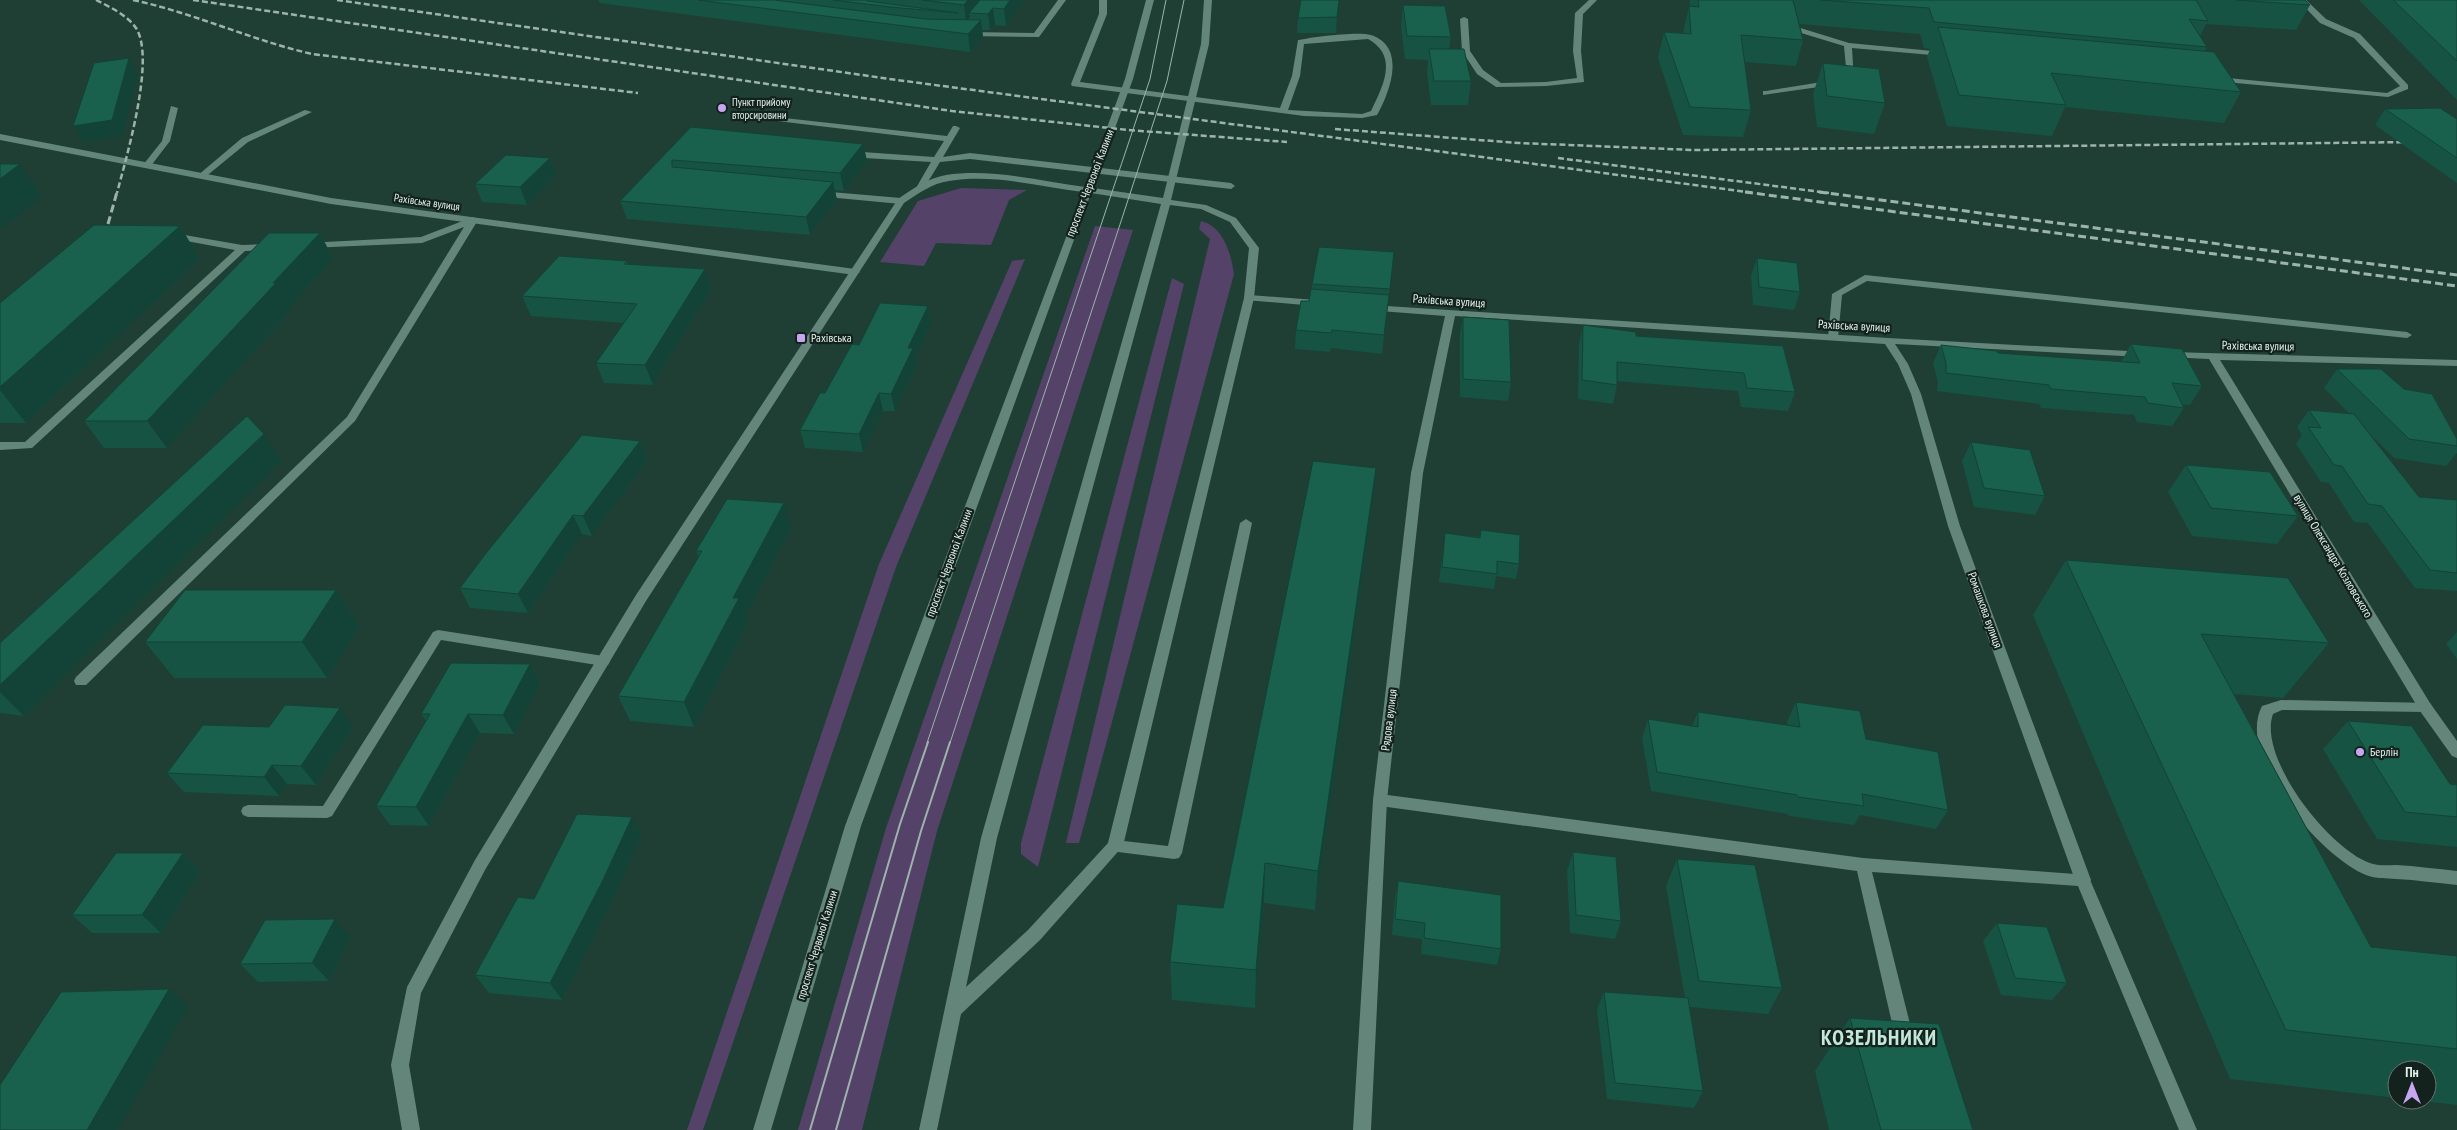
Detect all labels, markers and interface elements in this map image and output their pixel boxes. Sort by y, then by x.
place label: Пункт прийому вторсировини [732,95,791,122]
marker: Пункт прийому вторсировини [716,102,728,114]
street label: проспект Червоної Калини [1062,127,1117,239]
street label: Рахівська вулиця [393,190,461,214]
street label: Рахівська вулиця [1412,290,1486,311]
street label: Рахівська вулиця [1817,316,1891,335]
place label: Рахівська [811,330,852,345]
marker: Рахівська [795,332,807,344]
street label: Рахівська вулиця [2222,337,2295,354]
street label: вулиця Олександра Козловського [2291,491,2376,620]
street label: проспект Червоної Калини [922,507,975,619]
street label: Ромашкова вулиця [1965,570,2006,650]
street label: Рядова вулиця [1377,688,1400,752]
place label: Берлін [2370,744,2398,759]
marker: Берлін [2354,746,2366,758]
street label: проспект Червоної Калини [793,888,840,1001]
district label: КОЗЕЛЬНИКИ [1821,1024,1937,1051]
north arrow [2387,1060,2437,1110]
text: Пн [2405,1063,2419,1081]

